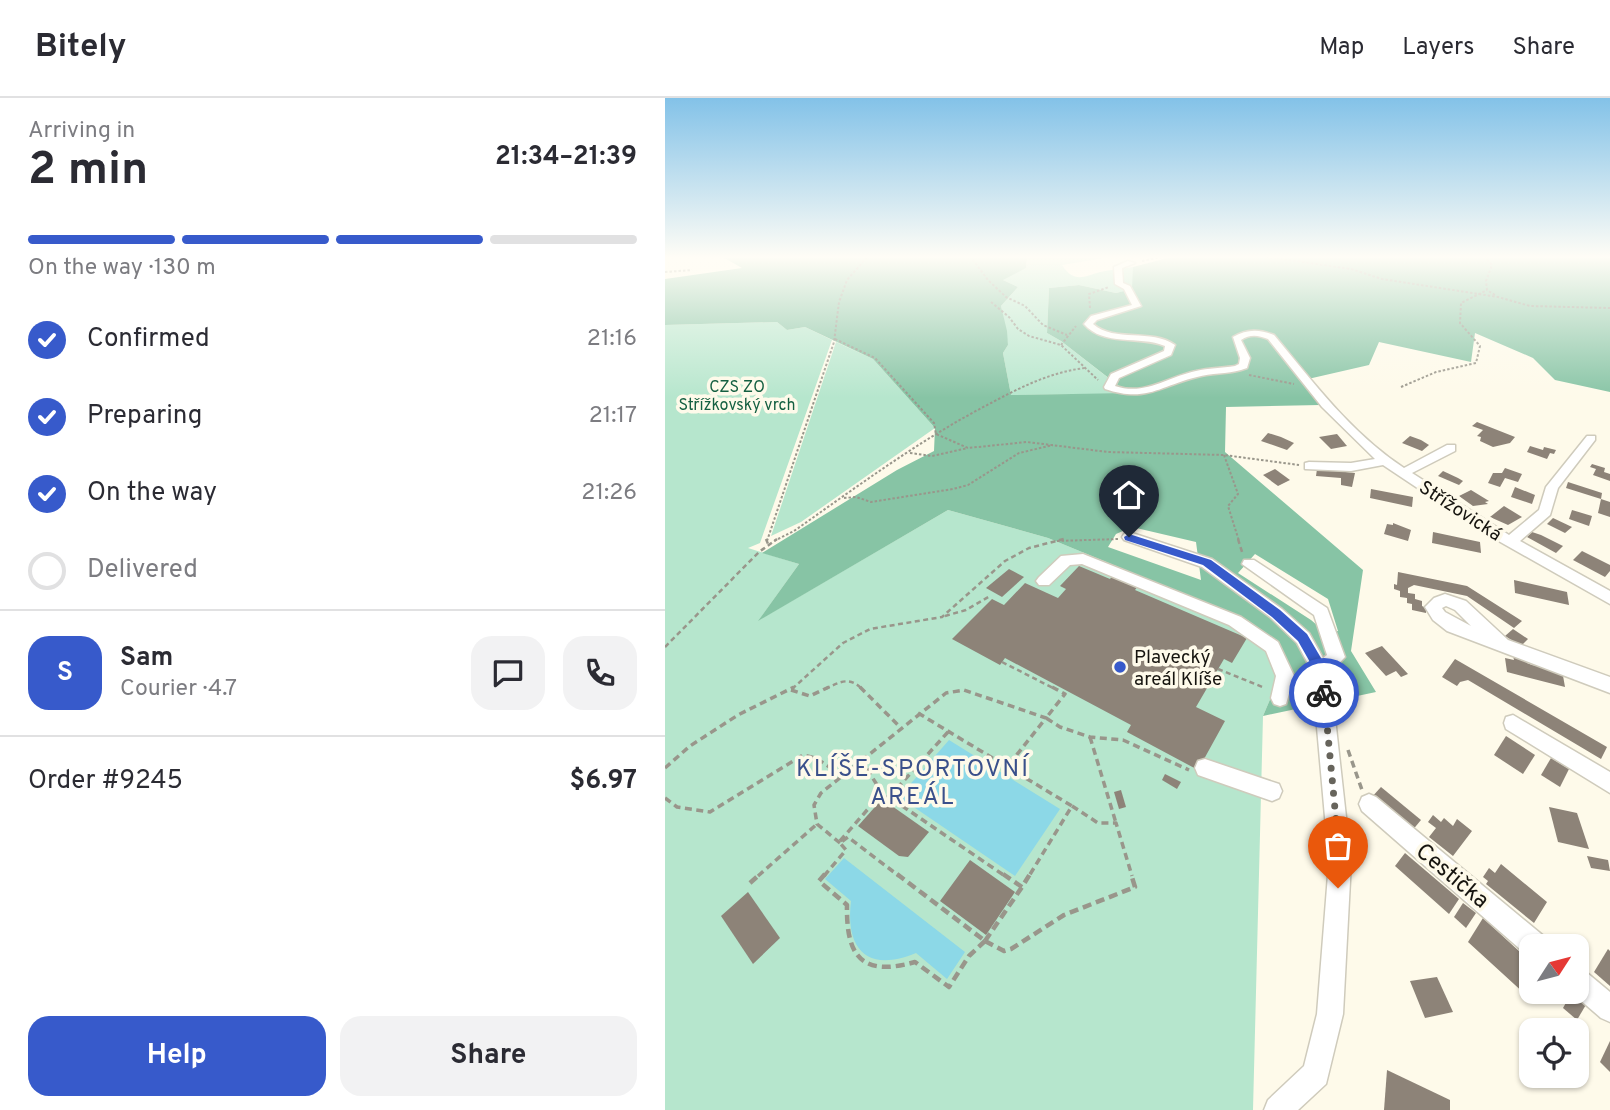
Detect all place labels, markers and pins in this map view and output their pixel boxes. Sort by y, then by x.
pin [1099,465,1159,537]
place label: Plavecký areál Klíše [1134,646,1222,692]
marker: Plavecký areál Klíše [1112,659,1128,675]
pin [1308,816,1368,888]

